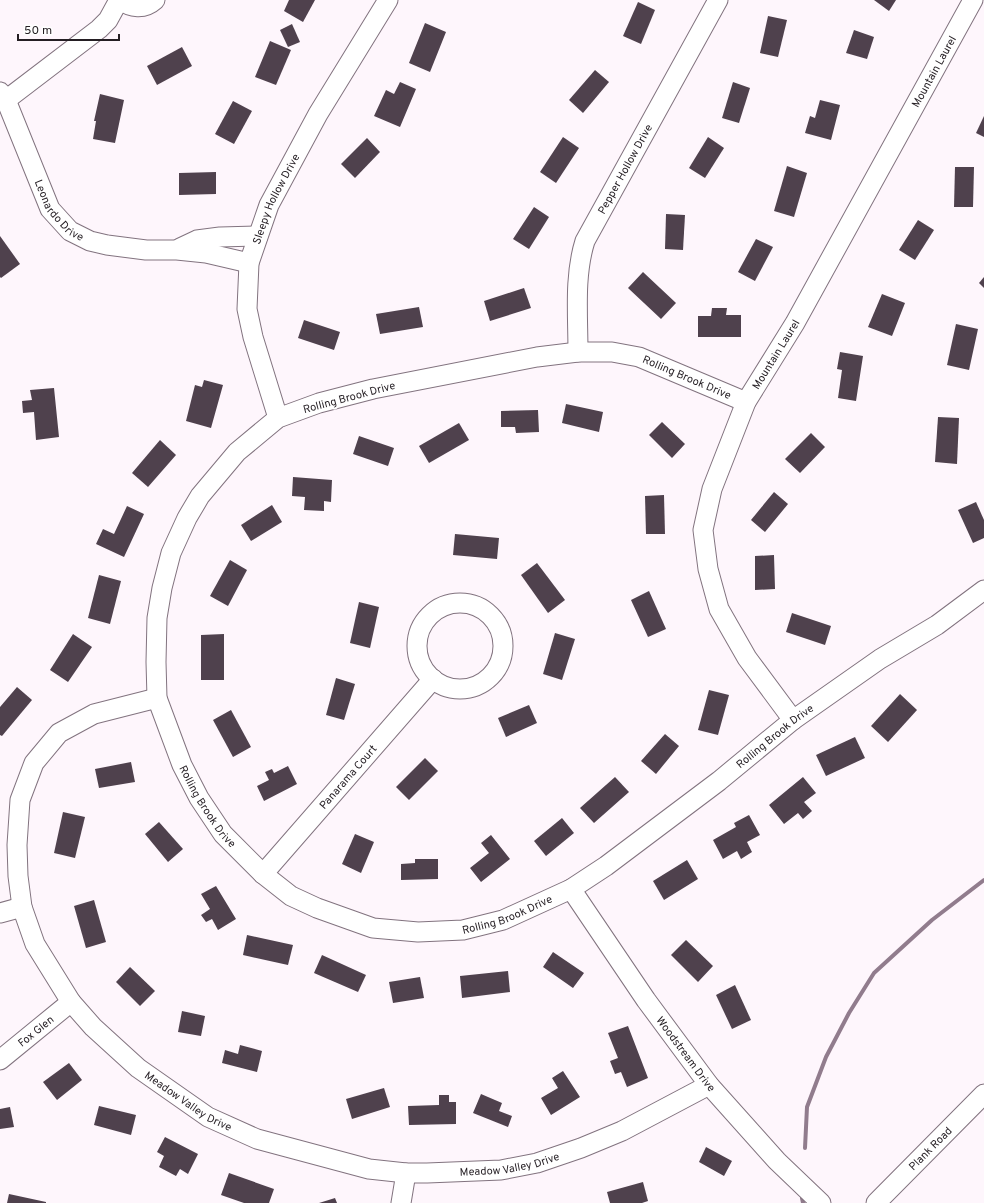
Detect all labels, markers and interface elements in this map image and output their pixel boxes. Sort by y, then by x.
scale bar [18,16,119,42]
text: 50 m [24,23,52,39]
street label: Mountain Laurel [909,34,960,110]
street label: Pepper Hollow Drive [595,122,656,217]
street label: Sleepy Hollow Drive [250,152,303,246]
street label: Leonardo Drive [31,178,86,245]
street label: Mountain Laurel [749,317,804,392]
street label: Rolling Brook Drive [640,353,733,403]
street label: Rolling Brook Drive [302,379,397,417]
street label: Rolling Brook Drive [734,702,817,772]
street label: Panarama Court [317,742,380,812]
street label: Rolling Brook Drive [175,763,239,851]
street label: Rolling Brook Drive [461,892,555,938]
street label: Fox Glen [15,1013,57,1050]
street label: Woodstream Drive [653,1014,718,1095]
street label: Meadow Valley Drive [142,1069,234,1135]
street label: Plank Road [906,1124,956,1174]
street label: Meadow Valley Drive [459,1150,561,1180]

